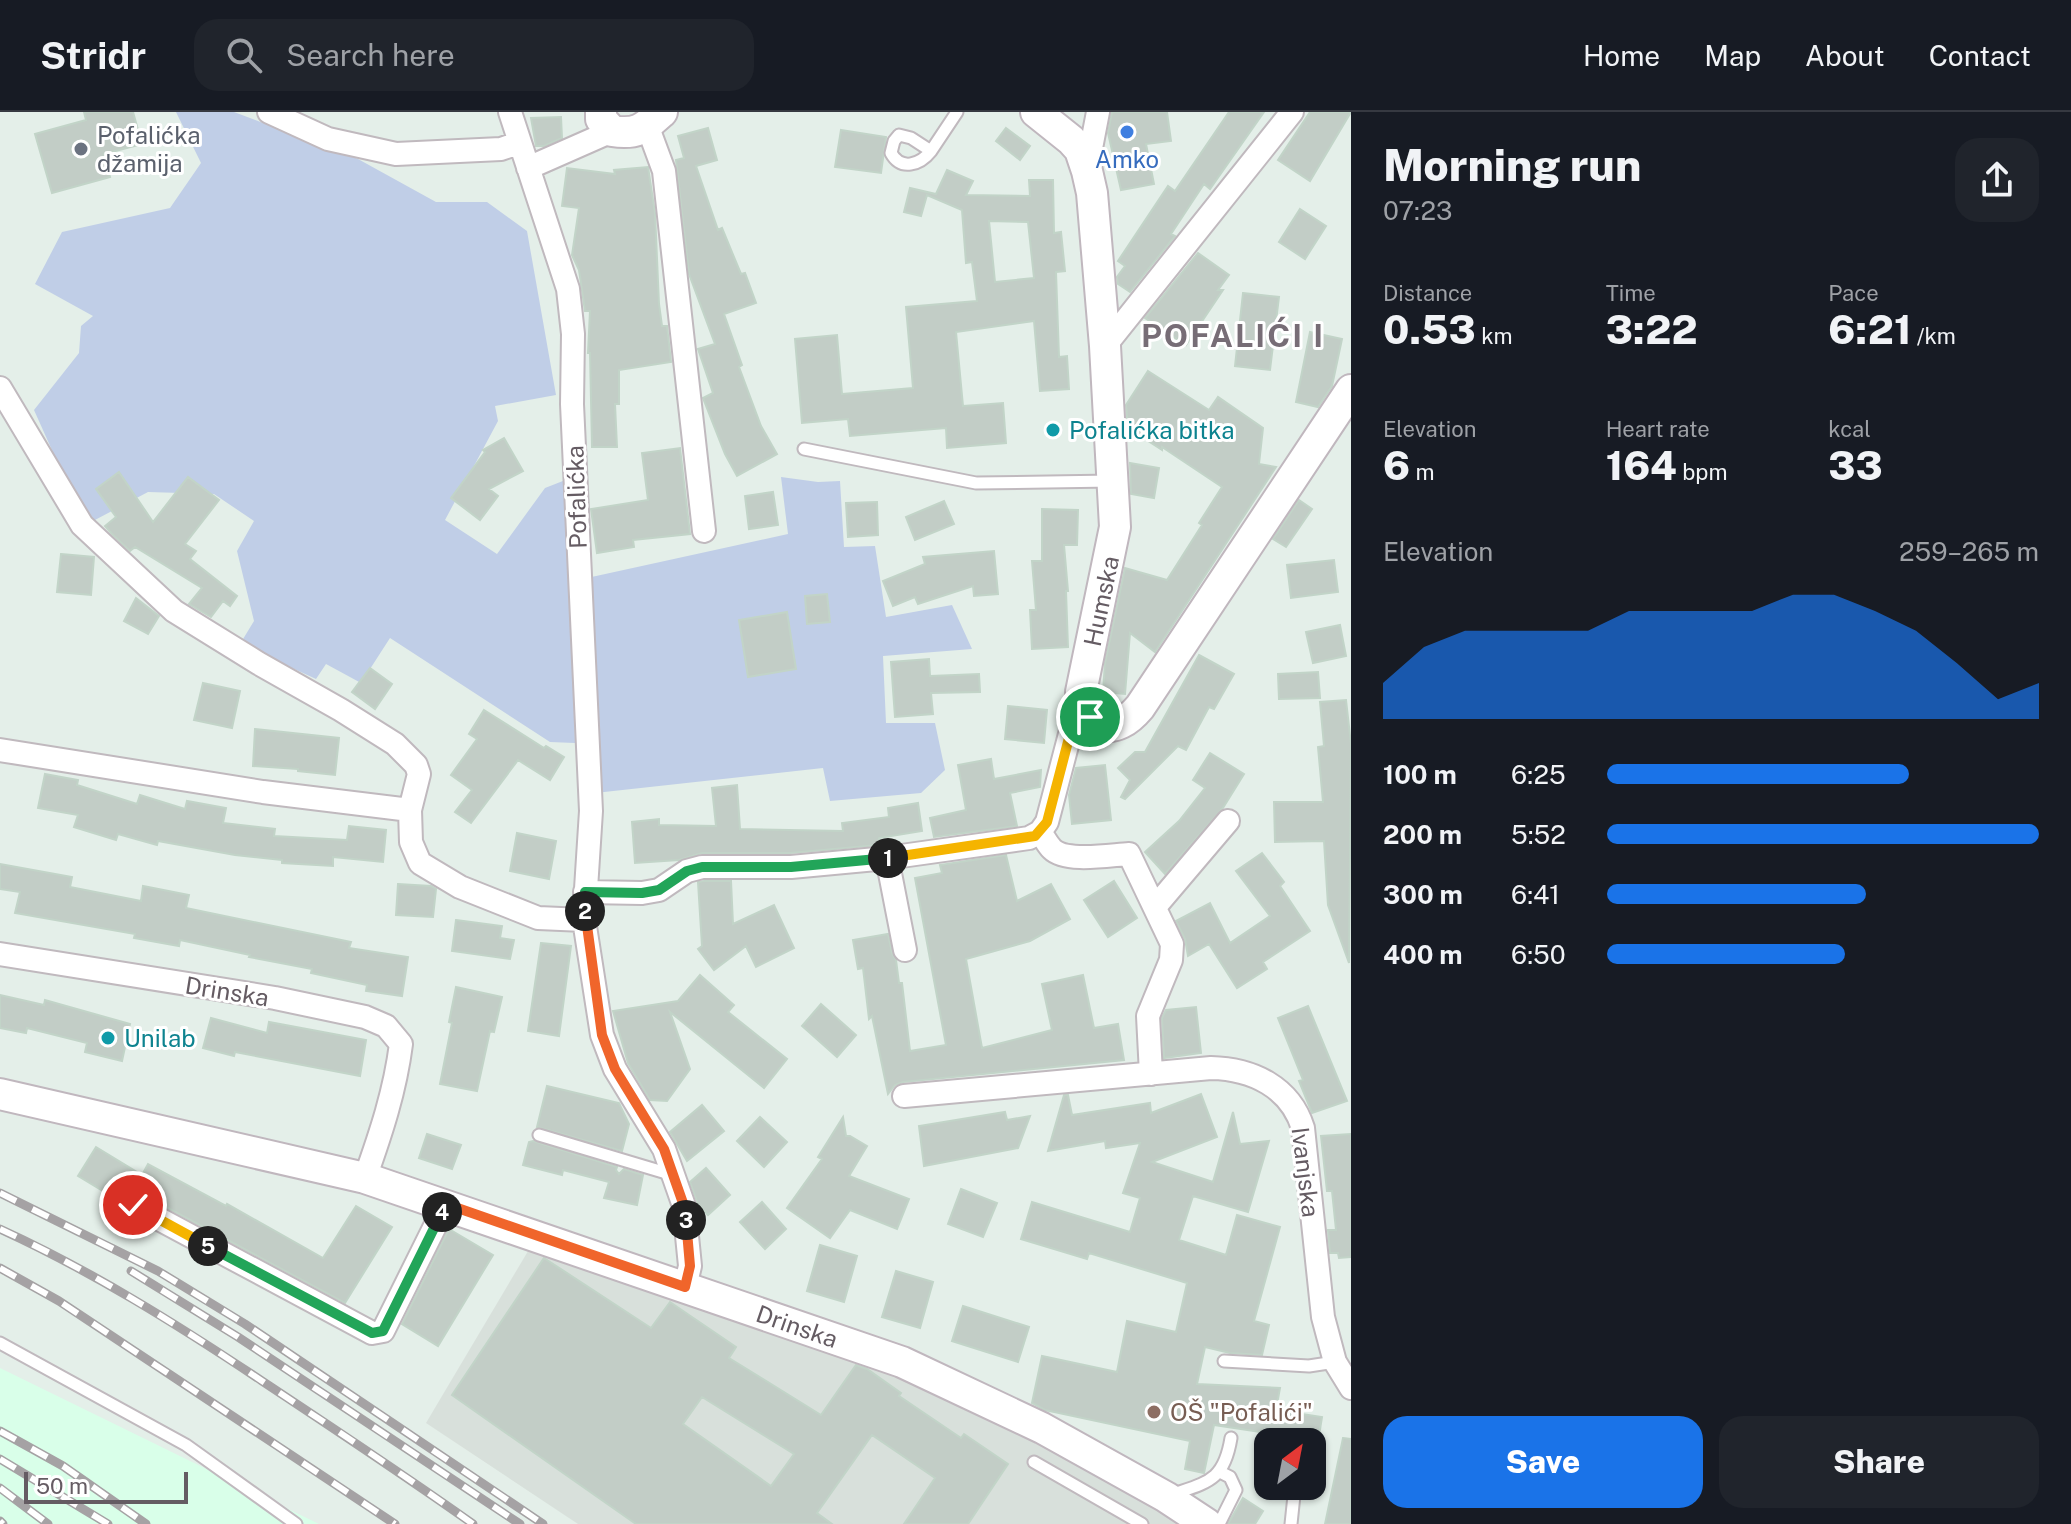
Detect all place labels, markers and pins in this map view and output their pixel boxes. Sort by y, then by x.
place label: Pofalićka džamija [97,121,201,177]
marker: Amko [1118,123,1136,141]
marker: Pofalićka džamija [72,140,90,158]
place label: Amko [1095,145,1159,173]
place label: Pofalićka bitka [1069,416,1234,444]
marker: Pofalićka bitka [1044,421,1062,439]
pin [1056,683,1124,751]
pin: 1 [868,838,908,878]
pin: 2 [565,891,605,931]
place label: Unilab [124,1024,196,1052]
marker: Unilab [99,1029,117,1047]
pin [99,1171,167,1239]
pin: 4 [422,1192,462,1232]
pin: 3 [666,1200,706,1240]
pin: 5 [188,1226,228,1266]
place label: OŠ "Pofalići" [1170,1398,1313,1426]
marker: OŠ "Pofalići" [1145,1403,1163,1421]

